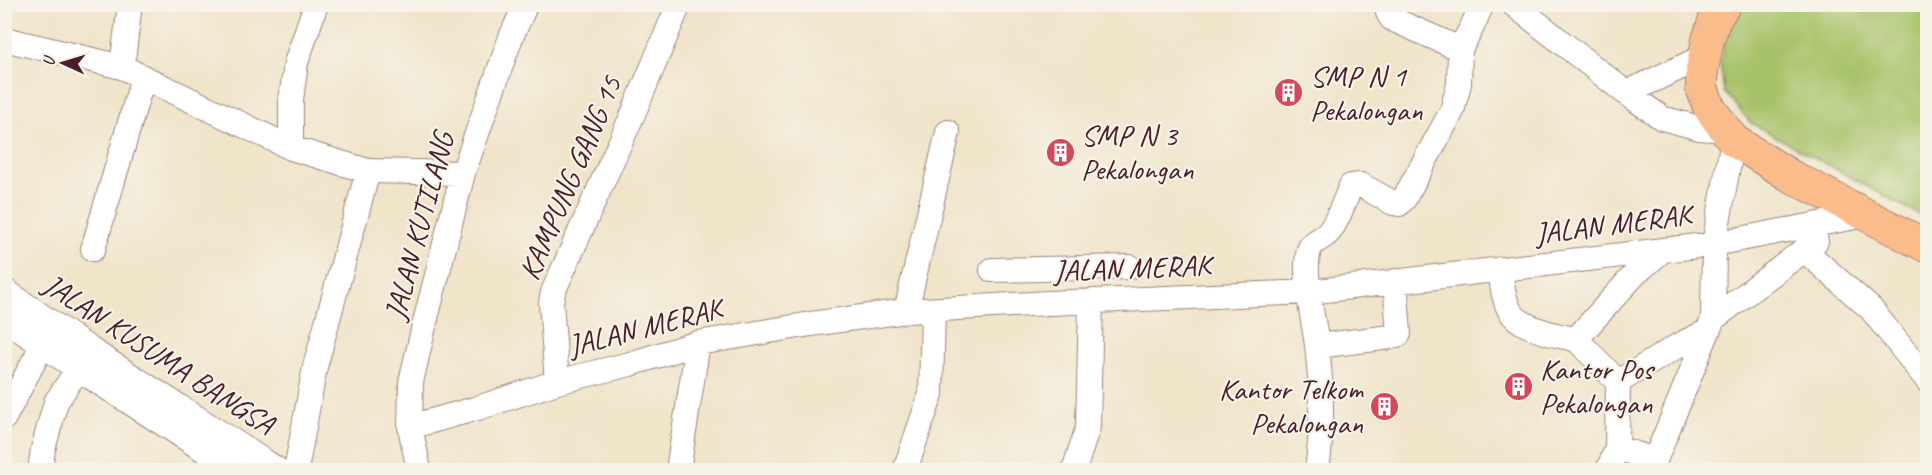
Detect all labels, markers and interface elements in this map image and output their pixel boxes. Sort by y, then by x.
north arrow [33,33,93,93]
text: U [39,54,60,67]
place label: SMP N 1 Pekalongan [1310,57,1423,129]
street label: KAMPUNG GANG 15 [510,69,631,285]
building icon: SMP N 1 Pekalongan [1273,77,1305,109]
place label: SMP N 3 Pekalongan [1081,116,1194,188]
street label: JALAN KUTILANG [375,125,463,326]
building icon: SMP N 3 Pekalongan [1044,136,1076,168]
street label: JALAN MERAK [1531,195,1698,253]
street label: JALAN MERAK [1051,246,1216,290]
street label: JALAN KUSUMA BANGSA [35,264,283,444]
street label: JALAN MERAK [562,288,731,365]
place label: Kantor Pos Pekalongan [1540,350,1656,422]
place label: Kantor Telkom Pekalongan [1219,370,1364,442]
building icon: Kantor Pos Pekalongan [1503,370,1535,402]
building icon: Kantor Telkom Pekalongan [1368,390,1400,422]

